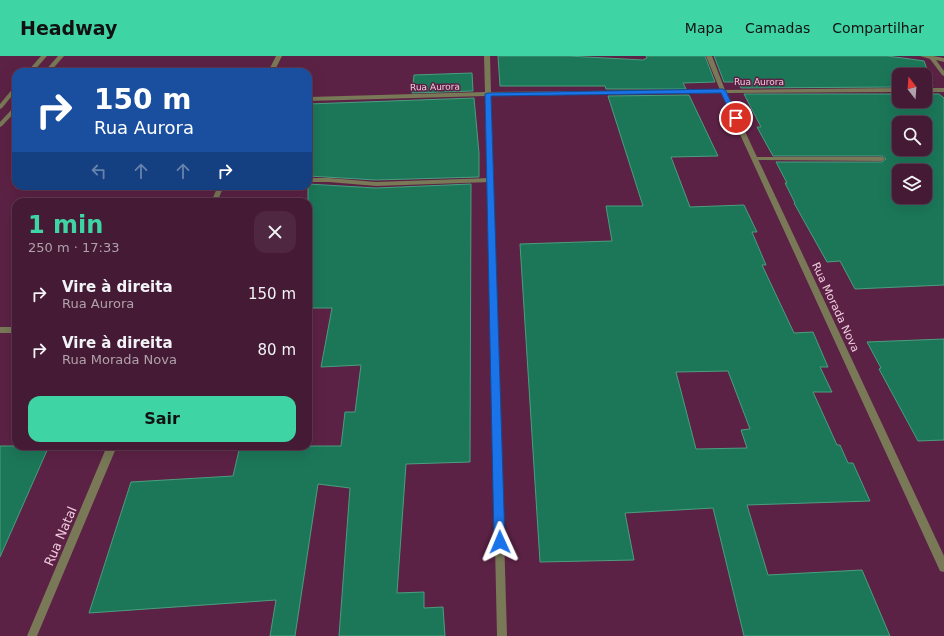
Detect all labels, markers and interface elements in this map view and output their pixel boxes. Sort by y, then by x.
text: Headway [20,17,117,39]
text: Mapa [685,20,723,36]
text: Camadas [745,20,810,36]
text: Compartilhar [832,20,924,36]
north arrow [892,68,932,108]
map controls [892,68,932,204]
street label: Rua Aurora [734,77,784,87]
street label: Rua Aurora [410,82,460,92]
text: 150 m [94,83,191,116]
icon: right [28,84,80,136]
pin [719,101,753,135]
icon: arrive [725,107,747,129]
button: search [892,116,932,156]
text: Rua Aurora [94,117,194,138]
icon: left [88,160,110,182]
icon: ahead [130,160,152,182]
icon: ahead [172,160,194,182]
icon: right [214,160,236,182]
button: layers [892,164,932,204]
text: 1 min [28,211,103,239]
button: close [254,211,296,253]
text: 250 m · 17:33 [28,240,119,255]
street label: Rua Morada Nova [809,260,862,354]
text: Vire à direita [62,278,173,296]
icon: right [28,283,50,305]
text: 150 m [248,285,296,303]
text: Rua Aurora [62,296,134,311]
text: Vire à direita [62,334,173,352]
icon: right [28,339,50,361]
text: 80 m [258,341,296,359]
text: Rua Morada Nova [62,352,177,367]
button: Sair [28,396,296,442]
street label: Rua Natal [41,504,80,568]
position arrow [479,521,521,563]

